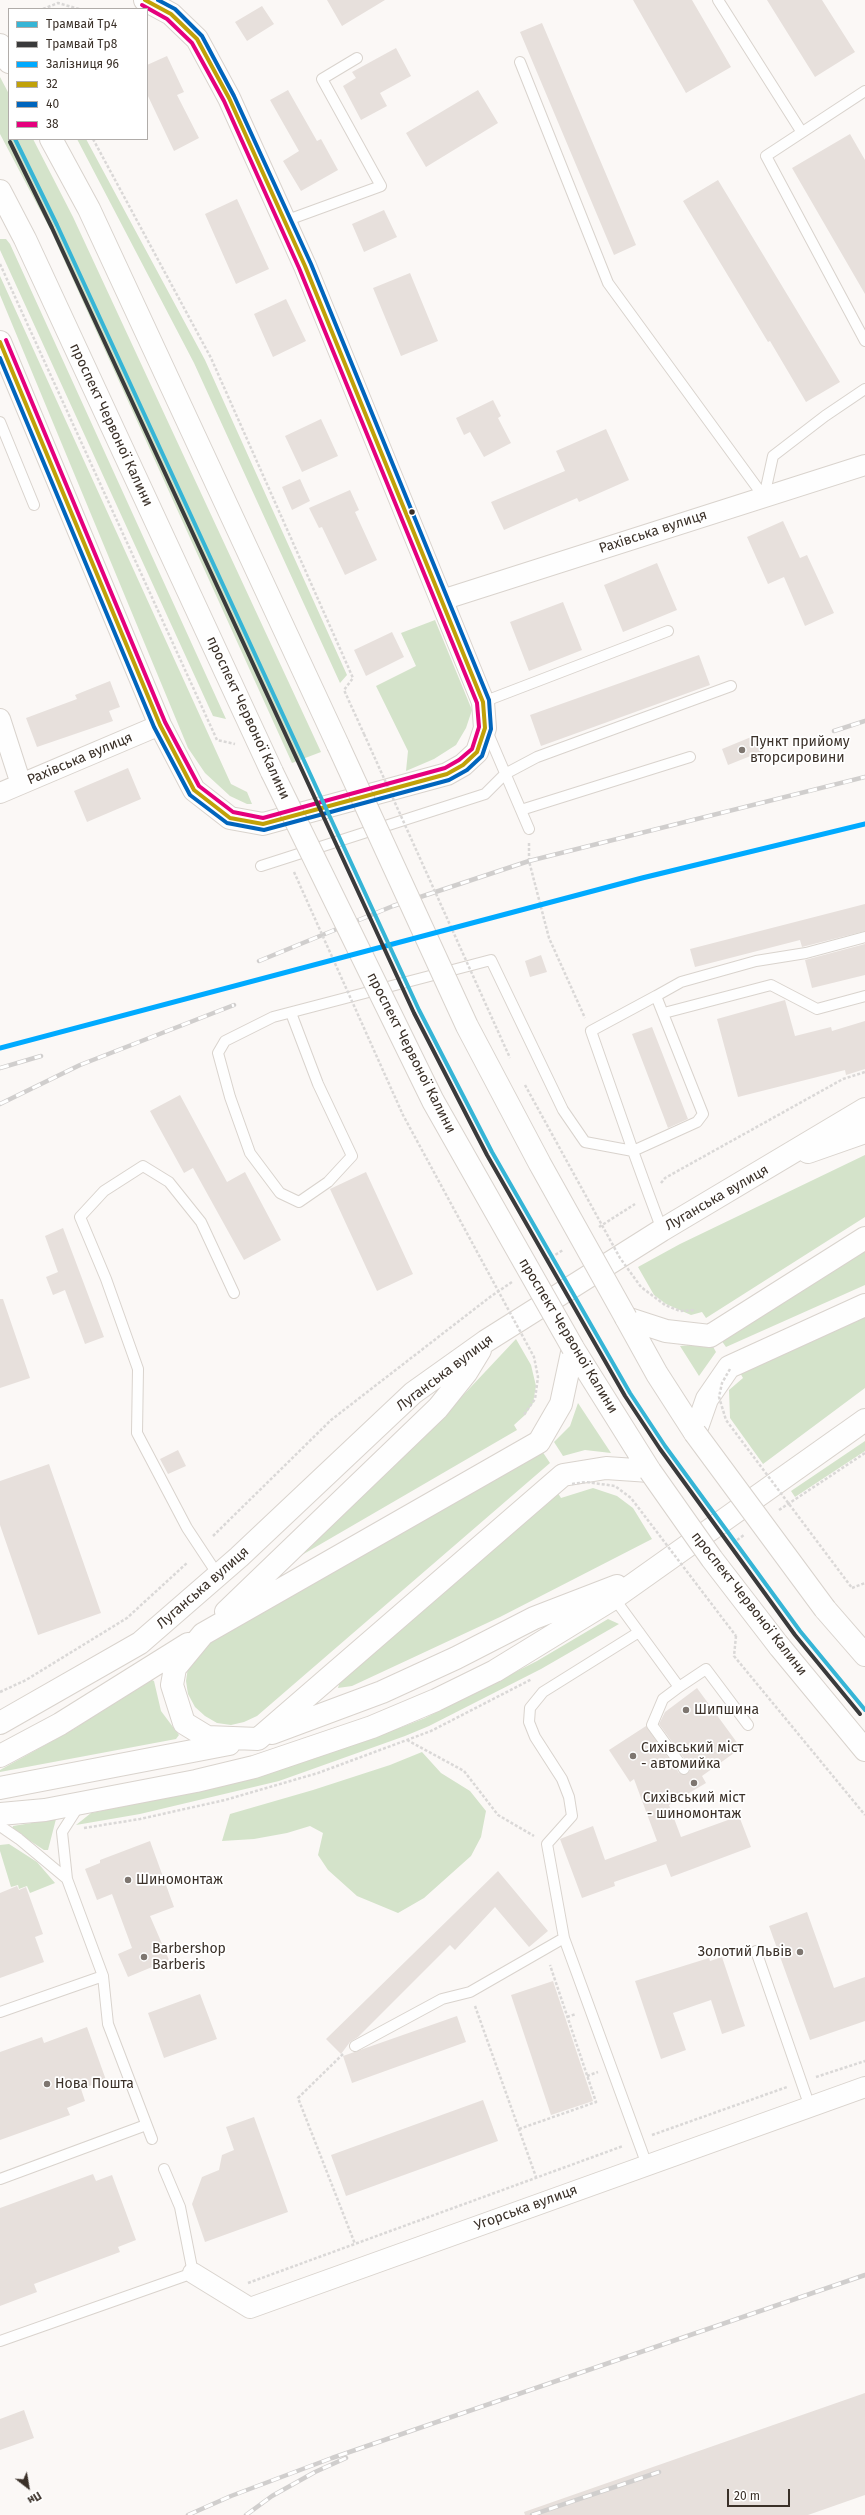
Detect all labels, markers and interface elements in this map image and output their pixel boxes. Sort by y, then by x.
legend [8,8,148,140]
text: Трамвай Тр4 [46,17,117,31]
text: Трамвай Тр8 [46,37,117,51]
text: Залізниця 96 [46,57,119,71]
text: 32 [46,77,58,91]
text: 40 [46,97,59,111]
text: 38 [46,117,59,131]
street label: проспект Червоної Калини [66,341,156,509]
unlabelled marker [407,507,417,517]
street label: Рахівська вулиця [597,507,709,557]
street label: проспект Червоної Калини [203,634,293,802]
street label: Рахівська вулиця [25,729,135,789]
place label: Пункт прийому вторсировини [750,734,850,766]
marker: Пункт прийому вторсировини [737,745,747,755]
street label: проспект Червоної Калини [363,970,459,1136]
street label: Луганська вулиця [662,1162,772,1234]
street label: проспект Червоної Калини [515,1255,621,1417]
street label: Луганська вулиця [393,1331,497,1415]
street label: проспект Червоної Калини [688,1529,810,1679]
street label: Луганська вулиця [153,1543,253,1633]
place label: Шипшина [694,1702,759,1718]
marker: Шипшина [681,1705,691,1715]
place label: Сихівський міст - автомийка [641,1740,744,1772]
marker: Сихівський міст - автомийка [628,1751,638,1761]
marker: Сихівський міст - шиномонтаж [689,1778,699,1788]
place label: Сихівський міст - шиномонтаж [643,1790,745,1822]
place label: Шиномонтаж [136,1872,223,1888]
marker: Шиномонтаж [123,1875,133,1885]
place label: Barbershop Barberis [152,1941,226,1974]
place label: Золотий Львів [698,1944,792,1960]
marker: Золотий Львів [795,1947,805,1957]
marker: Barbershop Barberis [139,1952,149,1962]
place label: Нова Пошта [55,2076,134,2092]
marker: Нова Пошта [42,2079,52,2089]
street label: Угорська вулиця [472,2182,580,2234]
north arrow [8,2467,48,2507]
scale bar [729,2481,792,2507]
text: Пн [25,2489,44,2507]
text: 20 m [734,2489,760,2503]

